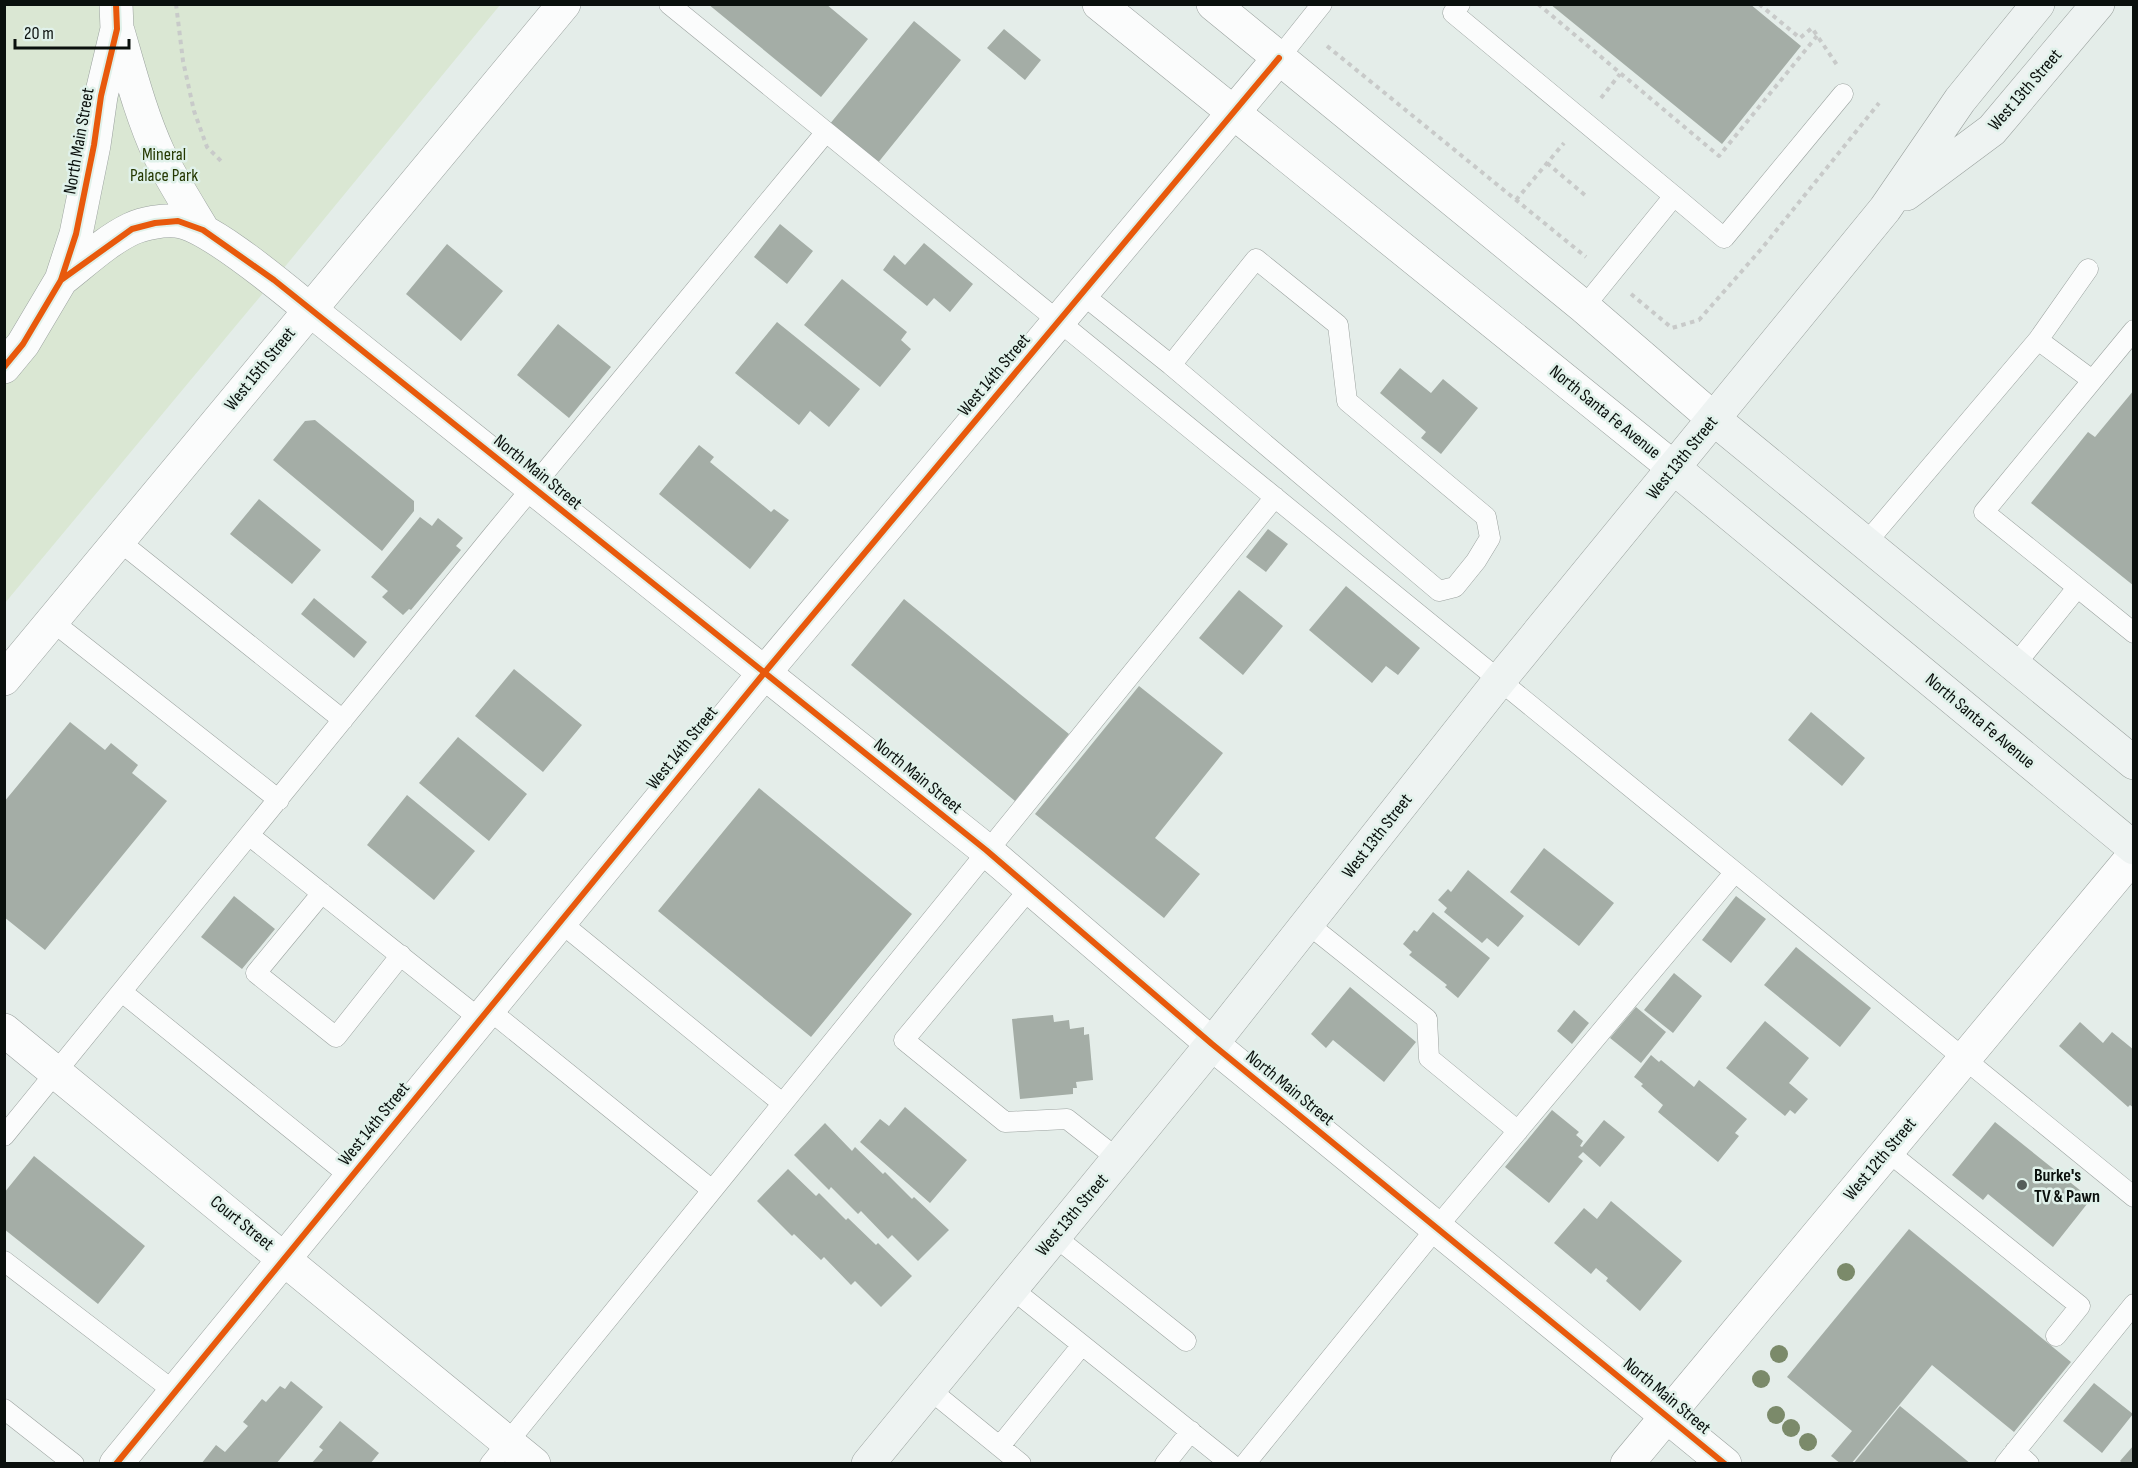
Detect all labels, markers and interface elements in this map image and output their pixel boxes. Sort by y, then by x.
scale bar [15,12,129,50]
text: 20 m [24,23,54,44]
street label: West 13th Street [1984,44,2066,135]
street label: North Main Street [59,86,99,196]
park label: Mineral Palace Park [130,144,198,186]
street label: West 15th Street [220,323,300,415]
street label: West 14th Street [953,329,1035,421]
street label: North Santa Fe Avenue [1545,361,1665,463]
street label: West 13th Street [1642,412,1722,504]
street label: North Main Street [490,430,587,514]
street label: North Santa Fe Avenue [1921,669,2039,773]
street label: West 14th Street [642,702,722,794]
street label: North Main Street [870,734,967,818]
street label: West 13th Street [1338,789,1417,882]
street label: North Main Street [1242,1046,1339,1130]
street label: West 14th Street [334,1078,414,1170]
street label: West 12th Street [1839,1113,1921,1205]
place label: Burke's TV & Pawn [2034,1165,2100,1207]
street label: West 13th Street [1031,1169,1113,1261]
marker: Burke's TV & Pawn [2015,1178,2029,1192]
street label: Court Street [206,1191,278,1255]
street label: North Main Street [1619,1353,1715,1439]

